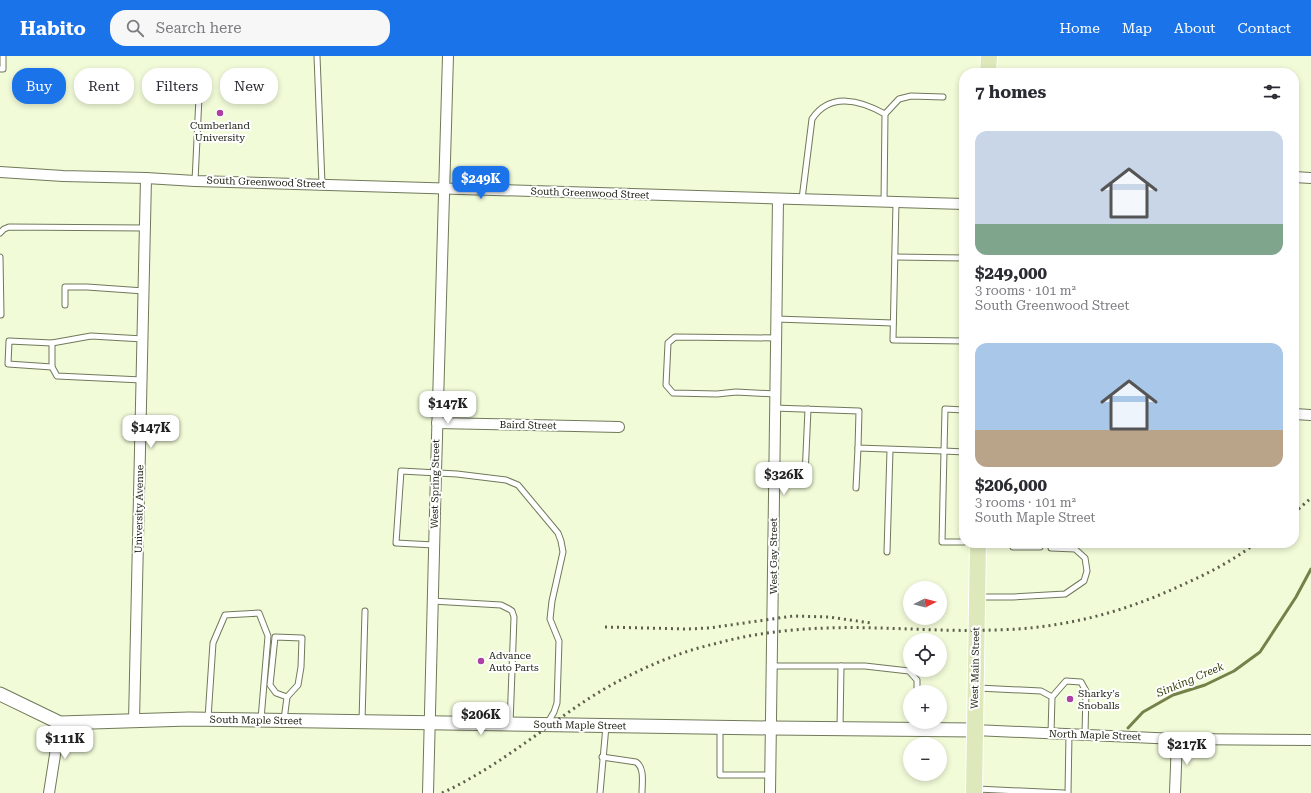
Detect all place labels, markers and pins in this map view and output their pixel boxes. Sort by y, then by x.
marker: Cumberland University [215,108,225,118]
place label: Cumberland University [190,120,251,143]
pin: $249K [453,166,509,200]
pin: $147K [420,391,476,425]
pin: $147K [123,415,179,449]
pin: $326K [756,462,812,496]
place label: Advance Auto Parts [489,650,539,673]
marker: Advance Auto Parts [476,656,486,666]
place label: Sharky's Snoballs [1078,688,1120,711]
marker: Sharky's Snoballs [1065,694,1075,704]
pin: $206K [453,702,509,736]
pin: $111K [37,726,93,760]
pin: $217K [1159,732,1215,766]

